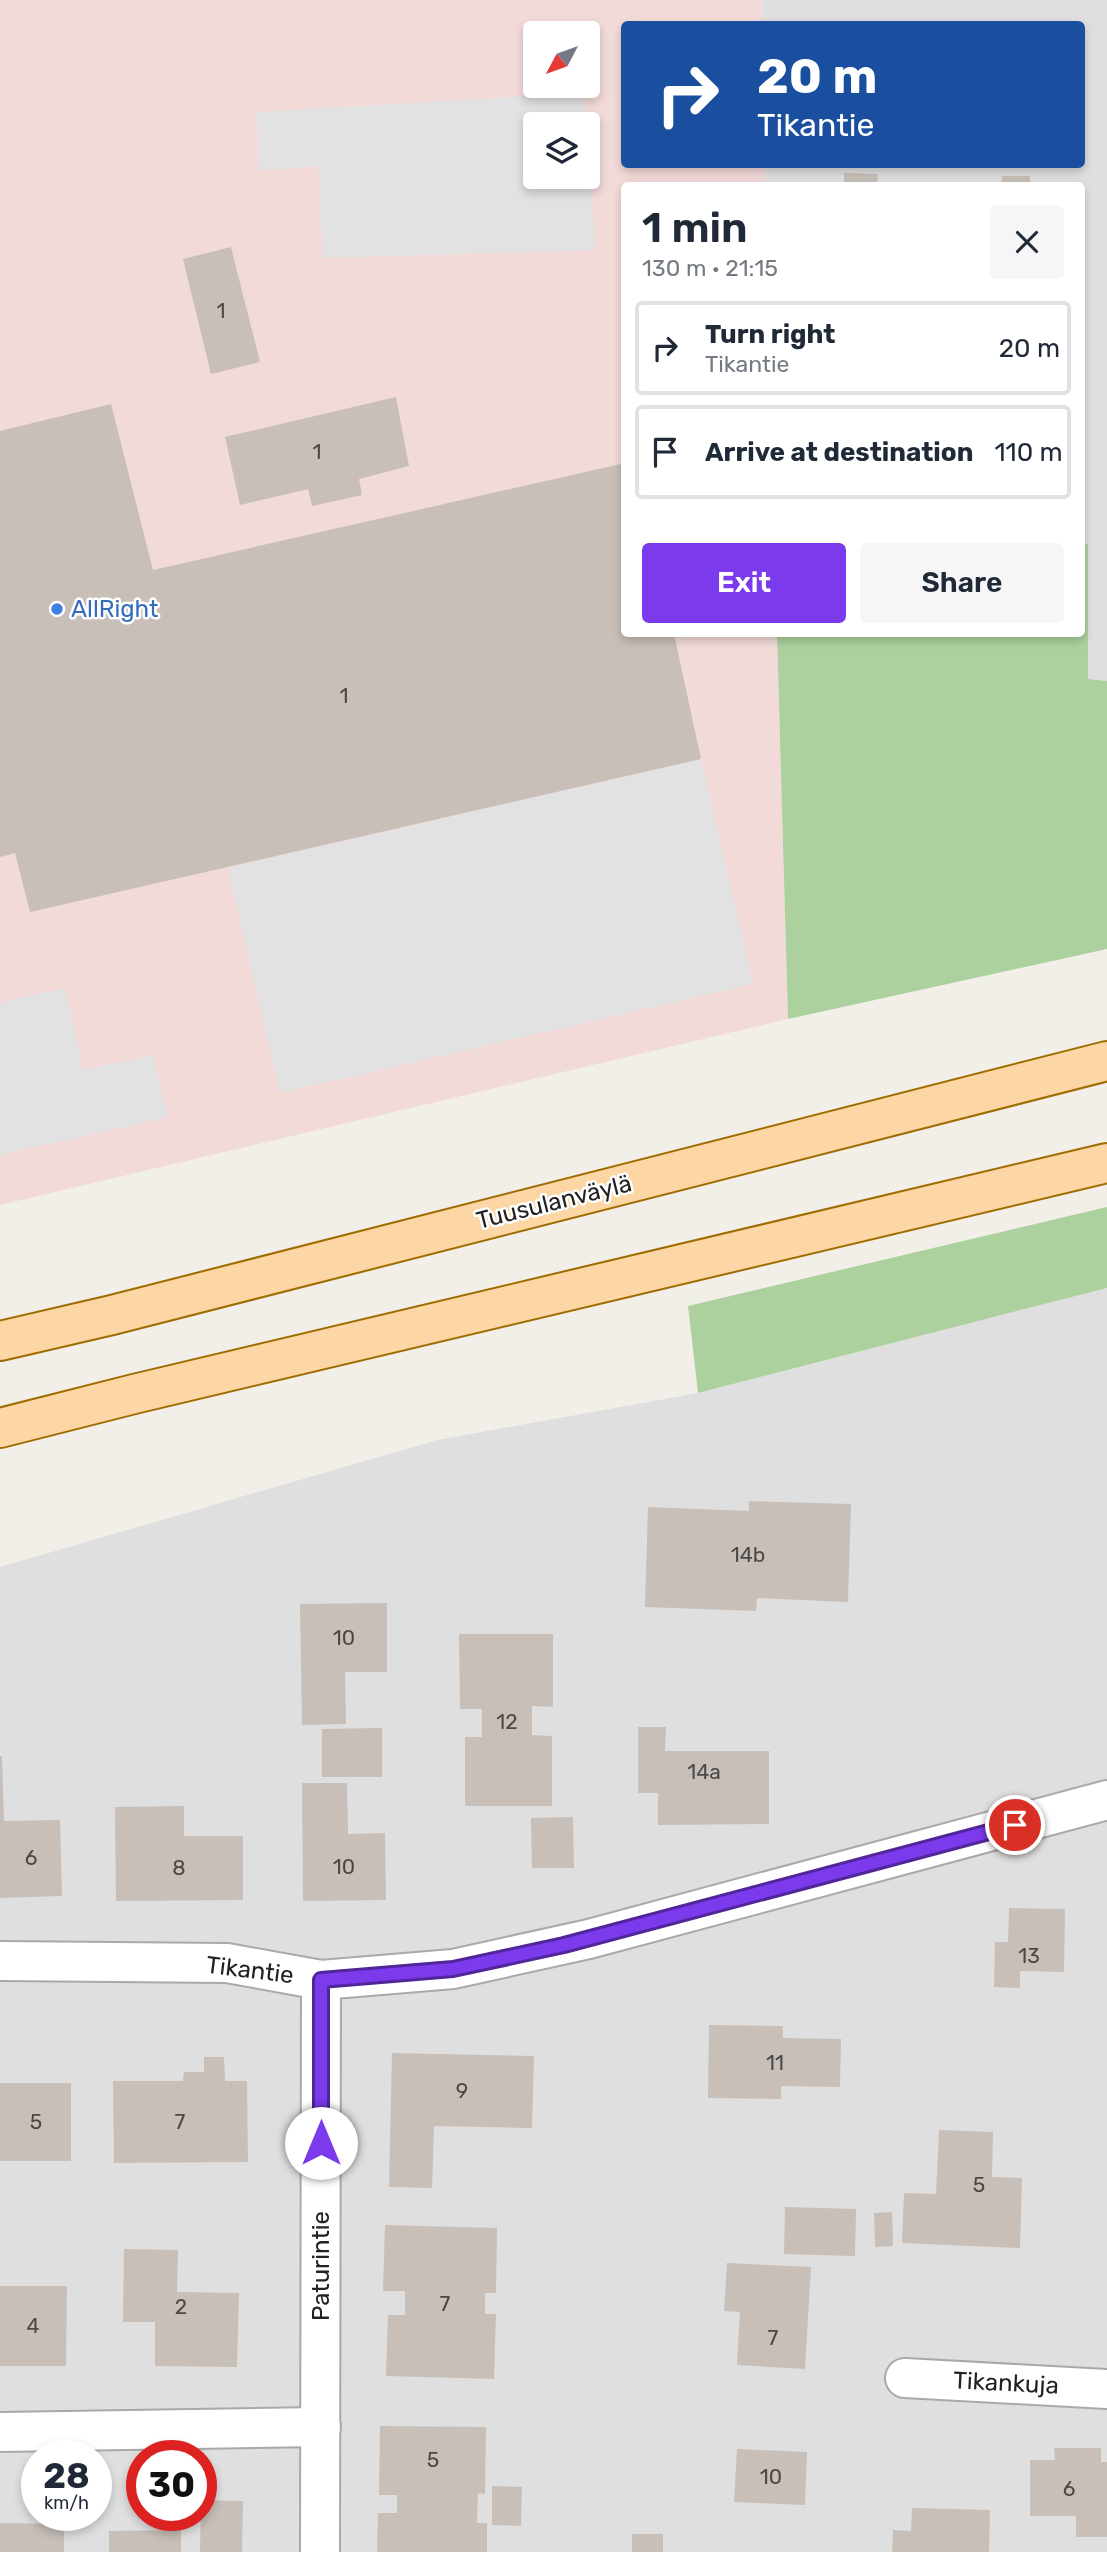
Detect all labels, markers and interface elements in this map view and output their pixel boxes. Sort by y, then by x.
north arrow [523,21,600,98]
map controls [523,21,600,189]
text: 20 m [757,47,878,105]
icon: right [642,49,733,140]
text: Tikantie [757,106,874,144]
button: layers [523,112,600,189]
text: 1 min [642,203,748,253]
button: close [990,205,1064,279]
text: 130 m · 21:15 [642,254,778,282]
house number: 1 [217,298,226,323]
text: Turn right [705,319,835,350]
icon: right [646,329,684,367]
text: 20 m [999,333,1060,364]
text: Tikantie [705,350,789,378]
icon: arrive [646,433,684,471]
text: Arrive at destination [705,437,973,468]
text: 110 m [994,437,1063,468]
house number: 1 [313,439,322,464]
button: Exit [642,543,846,623]
button: Share [860,543,1064,623]
place label: AllRight [71,595,158,623]
marker: AllRight [49,601,65,617]
house number: 1 [340,683,349,708]
street label: Tuusulanväylä [473,1169,635,1235]
house number: 14b [731,1542,765,1567]
house number: 10 [333,1625,355,1650]
house number: 12 [496,1709,518,1734]
house number: 14a [687,1759,721,1784]
pin [985,1795,1045,1855]
icon: arrive [996,1806,1034,1844]
house number: 6 [25,1845,37,1870]
house number: 10 [333,1854,355,1879]
house number: 8 [172,1855,186,1880]
house number: 13 [1018,1943,1040,1968]
street label: Tikantie [205,1951,295,1989]
house number: 11 [766,2050,784,2075]
house number: 9 [456,2078,468,2103]
position arrow [284,2106,358,2180]
house number: 5 [30,2109,42,2134]
house number: 7 [175,2109,186,2134]
house number: 5 [973,2172,985,2197]
street label: Paturintie [307,2211,335,2321]
house number: 7 [440,2291,451,2316]
house number: 2 [175,2294,187,2319]
house number: 4 [26,2313,40,2338]
house number: 7 [768,2325,779,2350]
street label: Tikankuja [952,2366,1060,2400]
speed limit sign: 30 [126,2440,217,2531]
house number: 5 [427,2447,439,2472]
text: 28 [43,2455,90,2497]
house number: 10 [760,2464,782,2489]
house number: 6 [1063,2476,1075,2501]
text: km/h [44,2492,89,2514]

